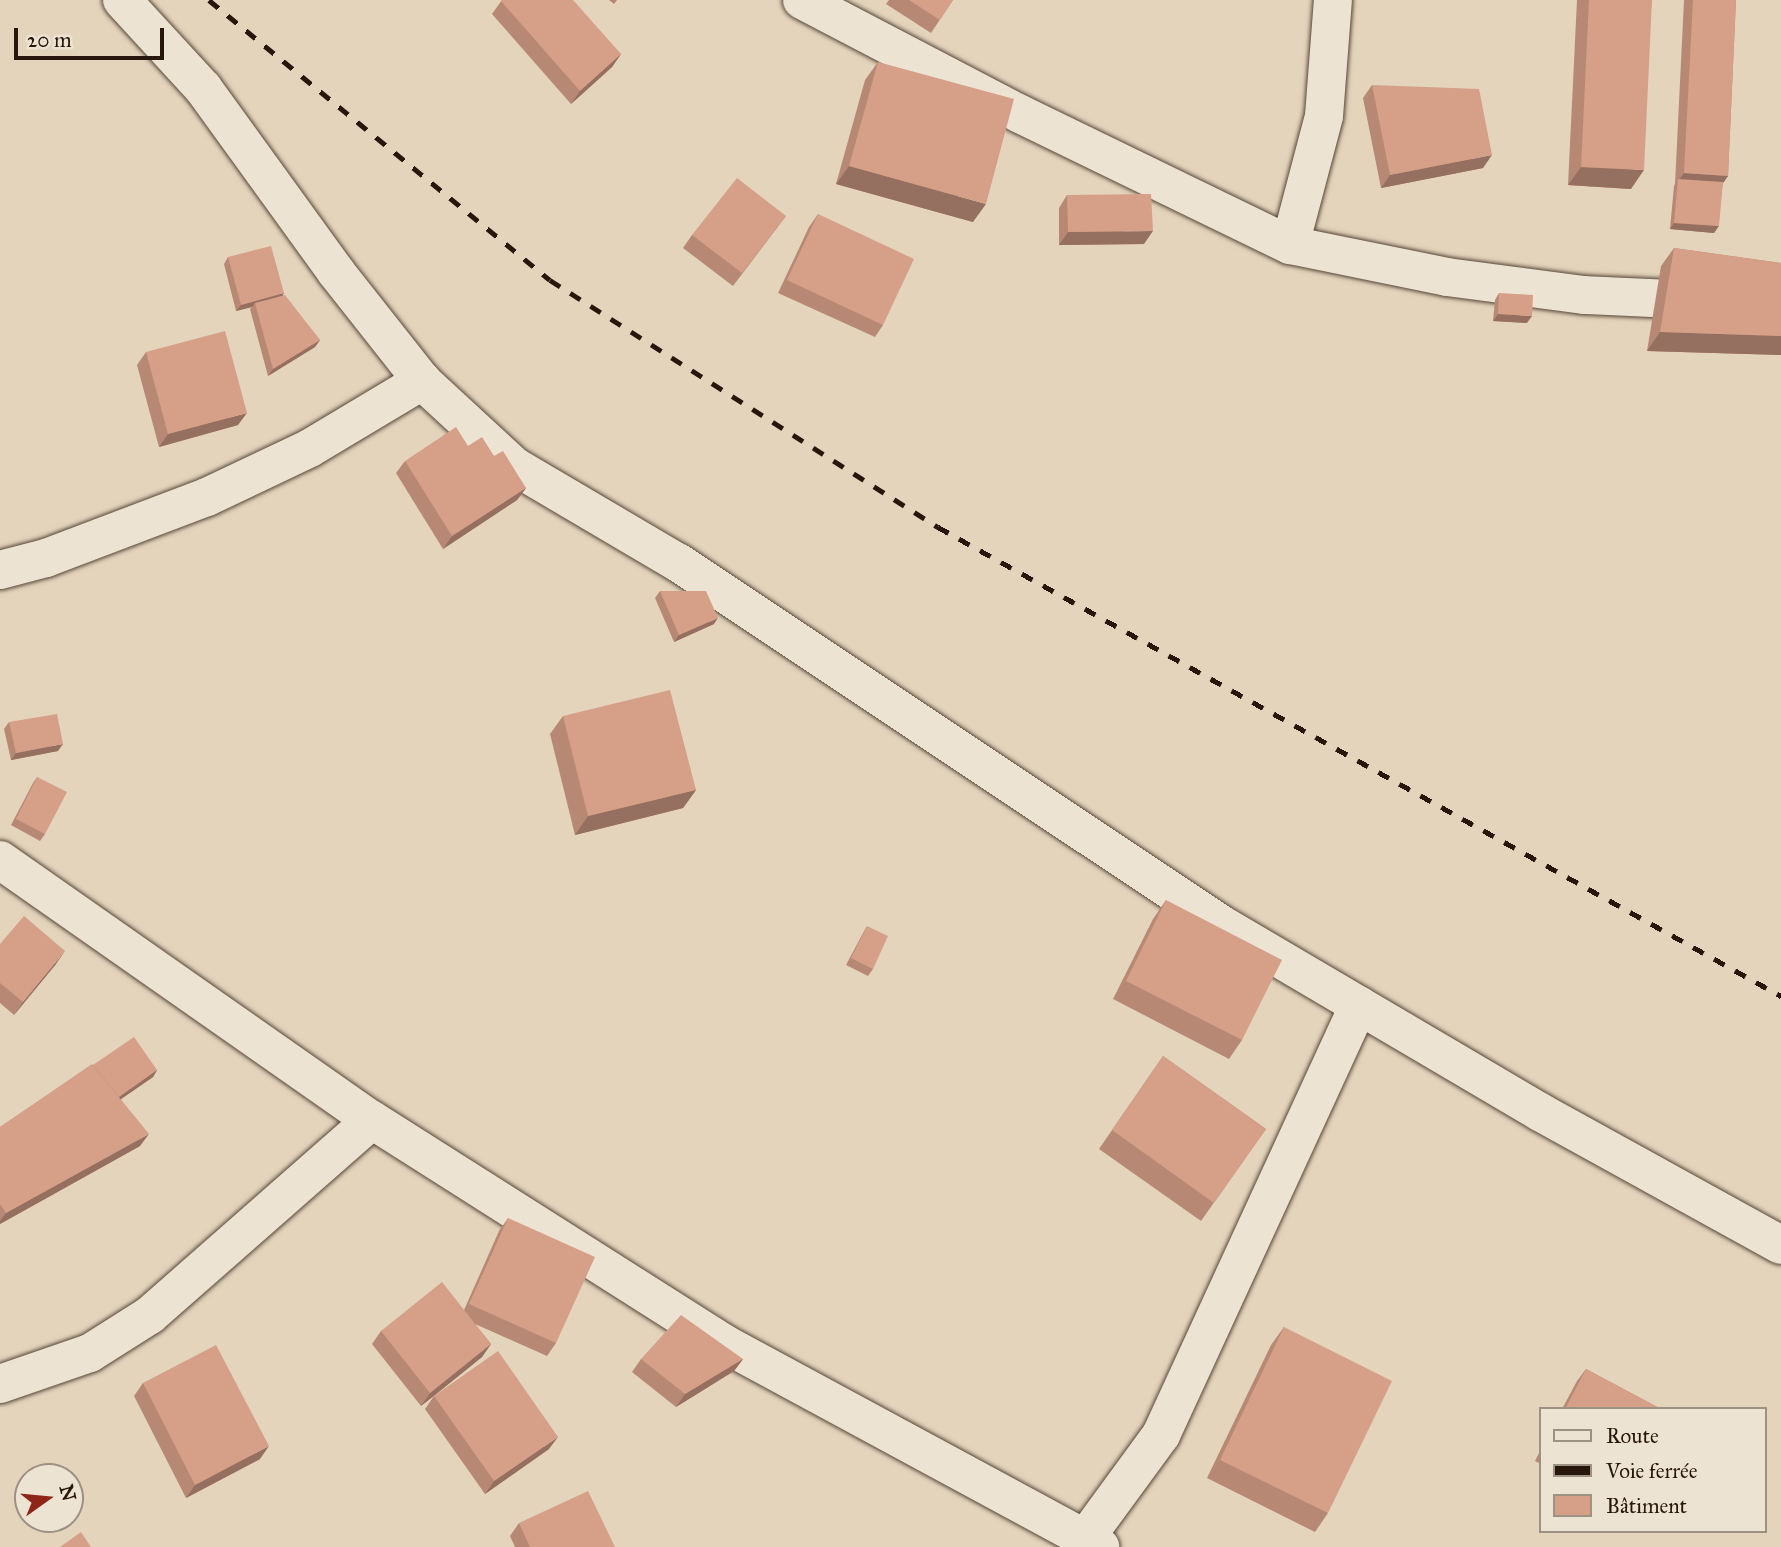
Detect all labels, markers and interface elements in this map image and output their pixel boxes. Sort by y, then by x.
scale bar [18,14,168,58]
text: 20 m [27,27,72,53]
legend [1540,1407,1767,1533]
text: Route [1606,1423,1659,1449]
text: Voie ferrée [1606,1458,1698,1484]
north arrow [14,1463,84,1533]
text: N [55,1482,81,1504]
text: Bâtiment [1606,1493,1687,1519]

